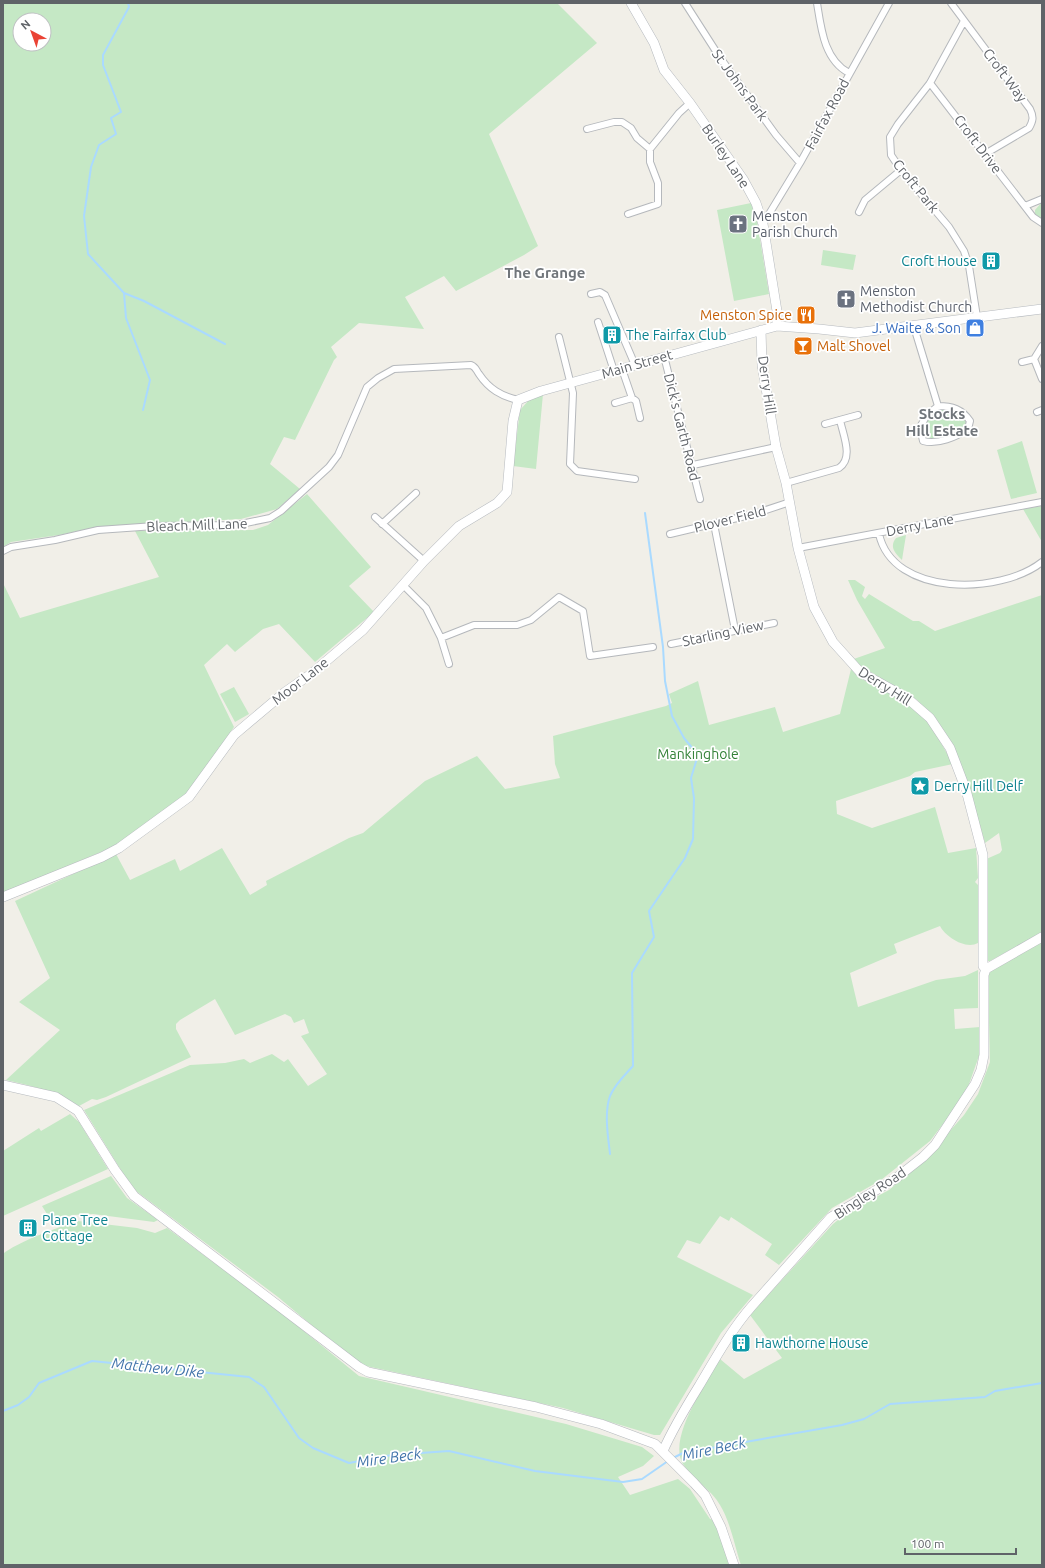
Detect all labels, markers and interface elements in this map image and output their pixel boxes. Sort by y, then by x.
north arrow [12,12,52,52]
text: N [18,17,32,32]
street label: Croft Way [980,45,1030,105]
street label: St Johns Park [709,46,771,124]
street label: Fairfax Road [802,76,852,152]
street label: Croft Drive [951,112,1005,176]
street label: Burley Lane [699,121,753,191]
street label: Croft Park [890,156,942,216]
place label: Menston Parish Church [752,208,838,240]
church icon: Menston Parish Church [727,213,749,235]
building icon: Croft House [980,250,1002,272]
place label: Croft House [901,253,977,269]
district label: The Grange [505,264,585,281]
place label: Menston Methodist Church [860,283,972,315]
church icon: Menston Methodist Church [835,288,857,310]
restaurant icon: Menston Spice [795,304,817,326]
place label: Menston Spice [700,307,792,323]
shop icon: J. Waite & Son [964,317,986,339]
place label: J. Waite & Son [872,320,961,336]
building icon: The Fairfax Club [601,324,623,346]
place label: The Fairfax Club [626,327,727,343]
bar icon: Malt Shovel [792,335,814,357]
place label: Malt Shovel [817,338,891,354]
street label: Main Street [600,346,675,382]
street label: Derry Hill [755,355,779,416]
street label: Dick's Garth Road [661,372,703,482]
district label: Stocks Hill Estate [906,405,978,439]
street label: Plover Field [692,502,768,536]
street label: Derry Lane [885,511,955,539]
street label: Bleach Mill Lane [146,515,248,535]
street label: Starling View [681,617,765,649]
street label: Moor Lane [269,654,331,708]
street label: Derry Hill [856,664,915,709]
park label: Mankinghole [657,746,739,762]
place icon: Derry Hill Delf [909,775,931,797]
place label: Derry Hill Delf [934,778,1023,794]
street label: Bingley Road [831,1164,909,1222]
place label: Plane Tree Cottage [42,1212,108,1244]
building icon: Plane Tree Cottage [17,1217,39,1239]
building icon: Hawthorne House [730,1332,752,1354]
place label: Hawthorne House [755,1335,868,1351]
water label: Matthew Dike [111,1354,206,1381]
water label: Mire Beck [680,1433,748,1464]
water label: Mire Beck [356,1445,422,1470]
scale bar [905,1530,1016,1556]
text: 100 m [911,1537,944,1550]

